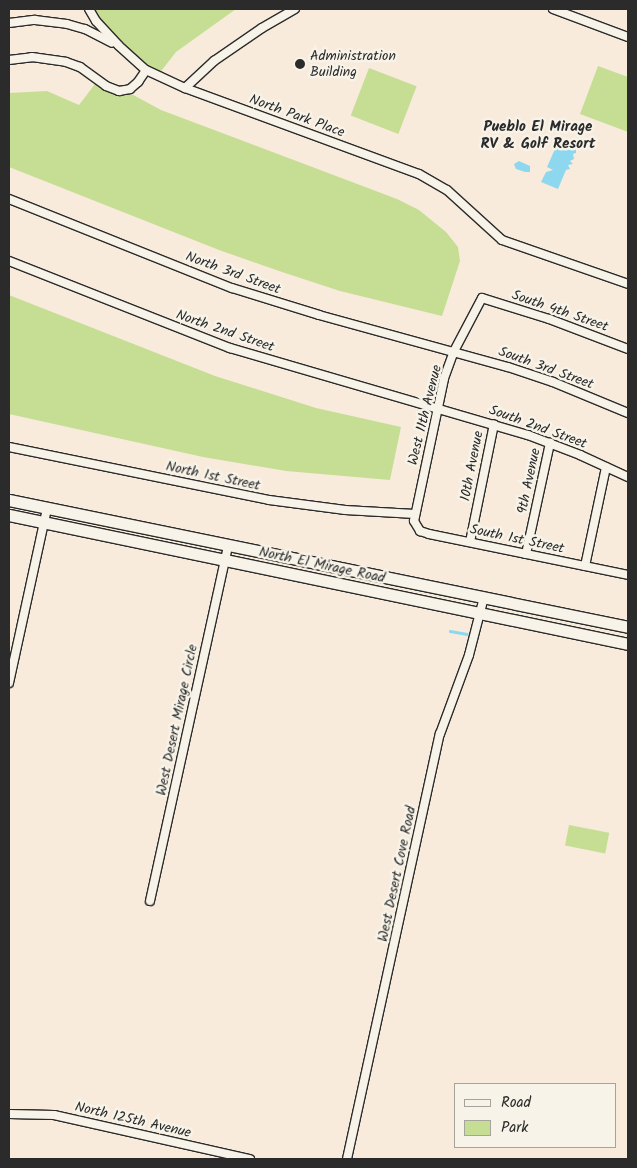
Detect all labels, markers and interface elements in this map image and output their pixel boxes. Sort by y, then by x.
place label: Administration Building [310,48,396,80]
marker: Administration Building [294,58,306,70]
street label: North Park Place [247,91,347,141]
district label: Pueblo El Mirage RV & Golf Resort [481,118,595,153]
street label: North 3rd Street [183,248,283,298]
street label: South 4th Street [510,287,610,335]
street label: North 2nd Street [174,306,276,356]
street label: South 3rd Street [496,343,596,393]
street label: West 11th Avenue [404,363,446,467]
street label: South 2nd Street [487,402,589,452]
street label: 10th Avenue [457,429,487,503]
street label: 9th Avenue [514,447,544,515]
street label: North 1st Street [164,458,262,494]
street label: South 1st Street [468,521,566,557]
street label: North El Mirage Road [257,543,387,587]
street label: West Desert Mirage Circle [153,643,201,797]
street label: West Desert Cove Road [374,805,420,943]
legend [454,1083,617,1148]
text: Road [501,1091,531,1115]
street label: North 125th Avenue [73,1098,193,1142]
text: Park [501,1116,528,1140]

